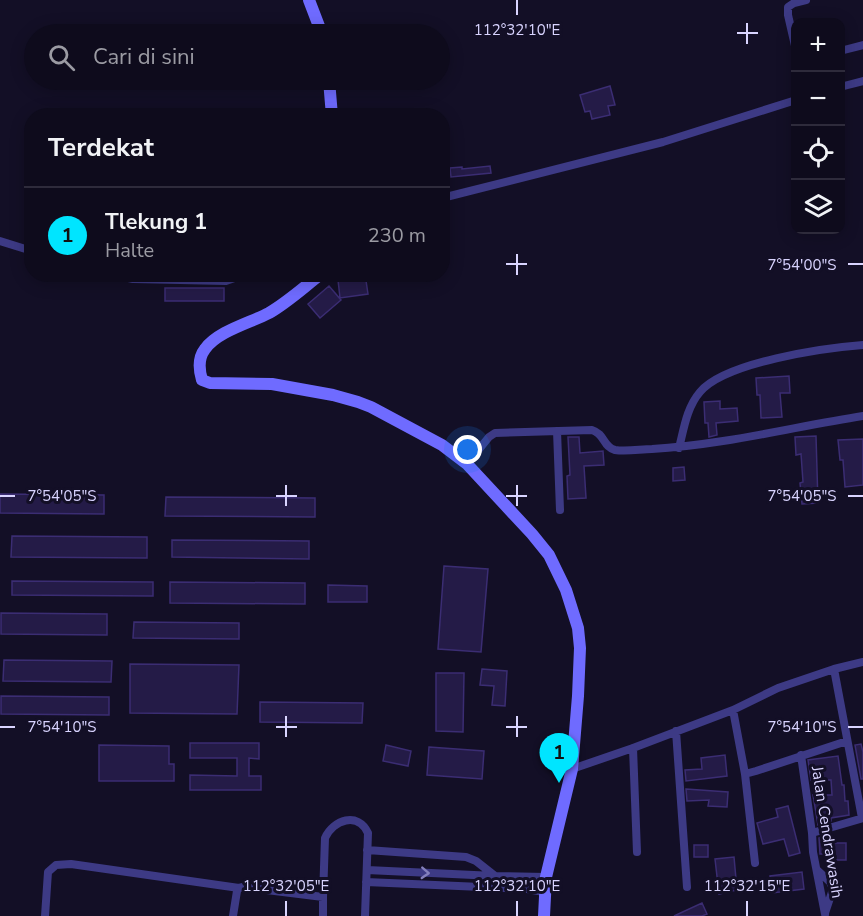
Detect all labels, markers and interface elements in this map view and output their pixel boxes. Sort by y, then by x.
map controls [791,18,845,234]
button: + [791,18,845,72]
text: 112°32'10"E [474,20,560,40]
search box [24,24,450,90]
icon: search [45,41,78,74]
text: Cari di sini [93,42,195,72]
button: − [791,72,845,126]
button: locate [791,126,845,180]
text: Terdekat [48,130,154,165]
button: layers [791,180,845,234]
text: Tlekung 1 [105,207,207,237]
text: 1 [62,222,74,249]
text: 230 m [368,222,426,249]
text: Halte [105,237,154,264]
text: 7°54'00"S [768,255,836,275]
your location [453,435,482,464]
text: 7°54'05"S [28,486,96,506]
text: 7°54'05"S [768,486,836,506]
text: 7°54'10"S [28,717,96,737]
text: 7°54'10"S [768,717,836,737]
pin: 1 [540,734,578,783]
street label: Jalan Cendrawasih [806,763,848,900]
one-way arrow [421,866,430,879]
text: 112°32'05"E [243,876,329,896]
text: 112°32'10"E [474,876,560,896]
text: 112°32'15"E [704,876,790,896]

